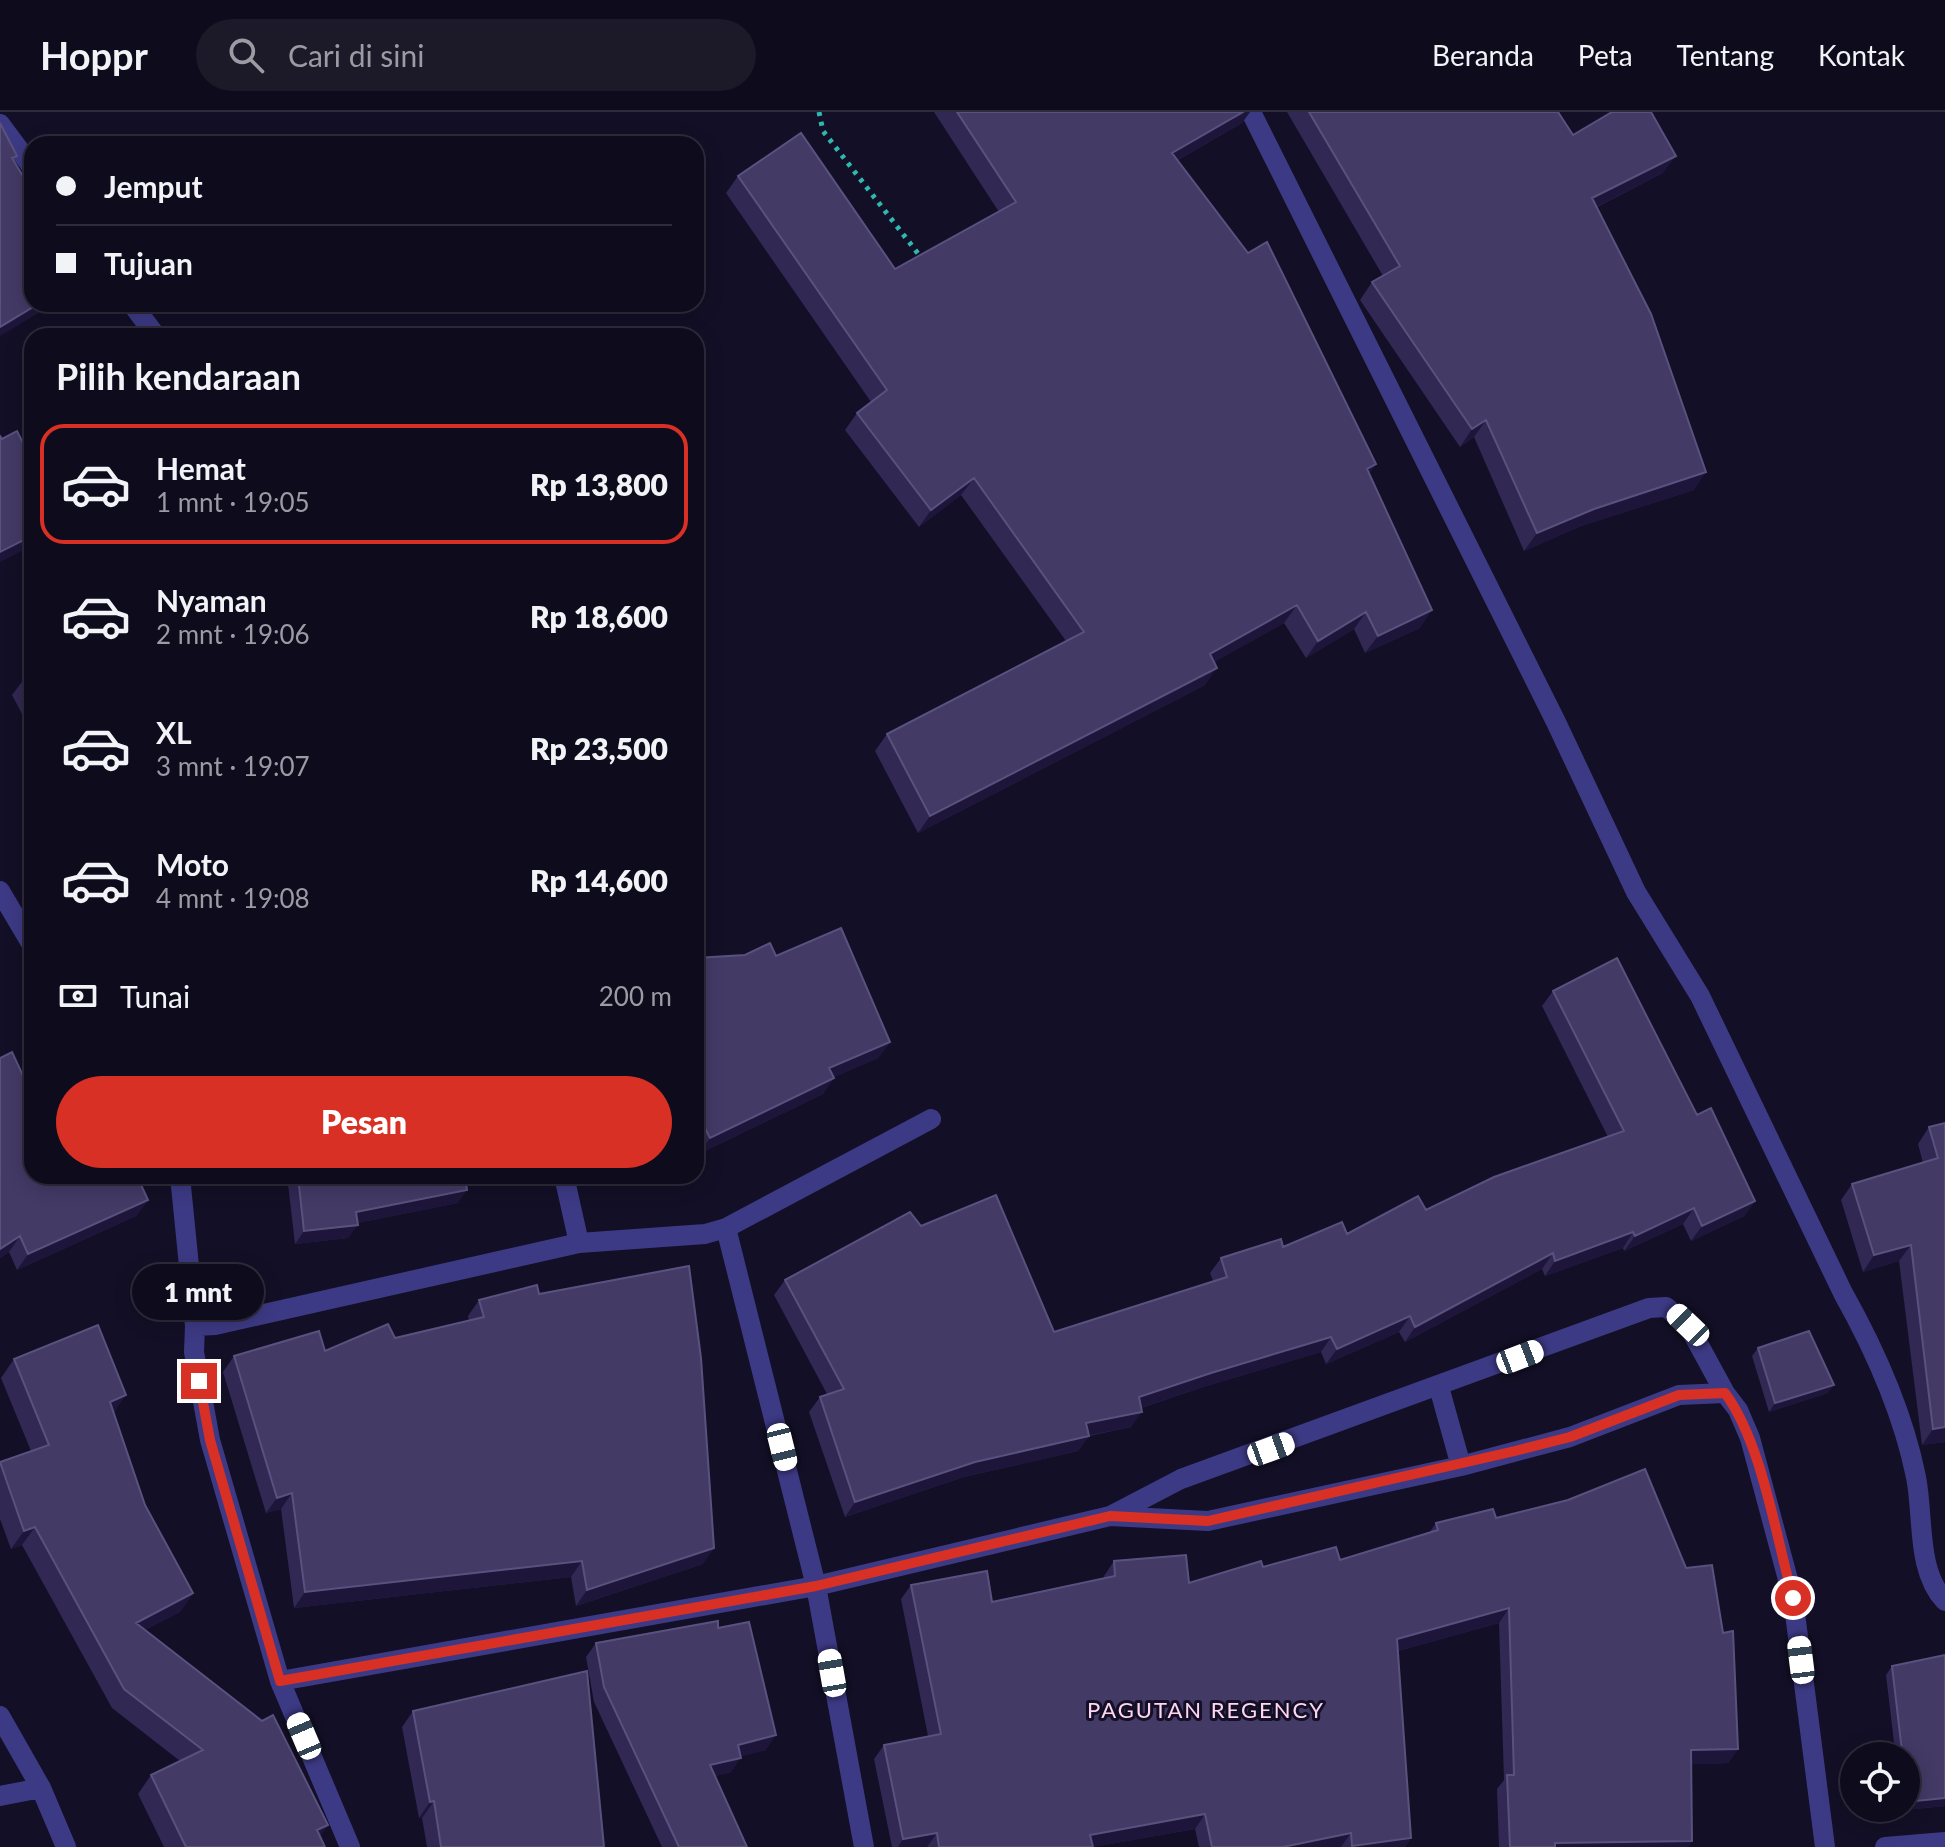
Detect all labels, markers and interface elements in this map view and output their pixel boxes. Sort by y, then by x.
search box [196,19,756,91]
text: Hoppr [40,32,148,78]
icon: search [224,33,268,77]
text: Cari di sini [288,37,424,73]
text: Beranda [1432,38,1534,72]
text: Peta [1578,38,1633,72]
text: Tentang [1677,38,1774,72]
text: Kontak [1818,38,1905,72]
text: Jemput [104,168,203,204]
text: Tujuan [104,245,193,281]
text: Pilih kendaraan [56,354,301,398]
icon: car [60,448,132,520]
text: Hemat [156,450,246,486]
text: Rp 13,800 [530,466,668,502]
text: 1 mnt · 19:05 [156,486,310,518]
icon: car [60,580,132,652]
text: Nyaman [156,582,267,618]
text: Rp 18,600 [530,598,668,634]
text: 2 mnt · 19:06 [156,618,310,650]
icon: car [60,712,132,784]
text: XL [156,714,192,750]
text: Rp 23,500 [530,730,668,766]
text: 3 mnt · 19:07 [156,750,310,782]
icon: car [60,844,132,916]
text: Moto [156,846,229,882]
text: Rp 14,600 [530,862,668,898]
text: 4 mnt · 19:08 [156,882,310,914]
icon: cash [56,974,100,1018]
text: Tunai [120,978,190,1014]
text: 200 m [599,980,672,1012]
button: Pesan [56,1076,672,1168]
callout: 1 mnt [133,1265,265,1321]
text: 1 mnt [164,1276,232,1308]
car [1662,1300,1714,1350]
car [1493,1337,1547,1377]
route end [181,1363,217,1399]
car [765,1421,799,1473]
car [1244,1430,1298,1468]
route start [1775,1580,1811,1616]
car [1786,1635,1816,1685]
car [816,1647,848,1699]
district label: PAGUTAN REGENCY [1087,1696,1325,1723]
car [284,1709,324,1763]
map controls [1840,1742,1920,1822]
button: locate [1840,1742,1920,1822]

